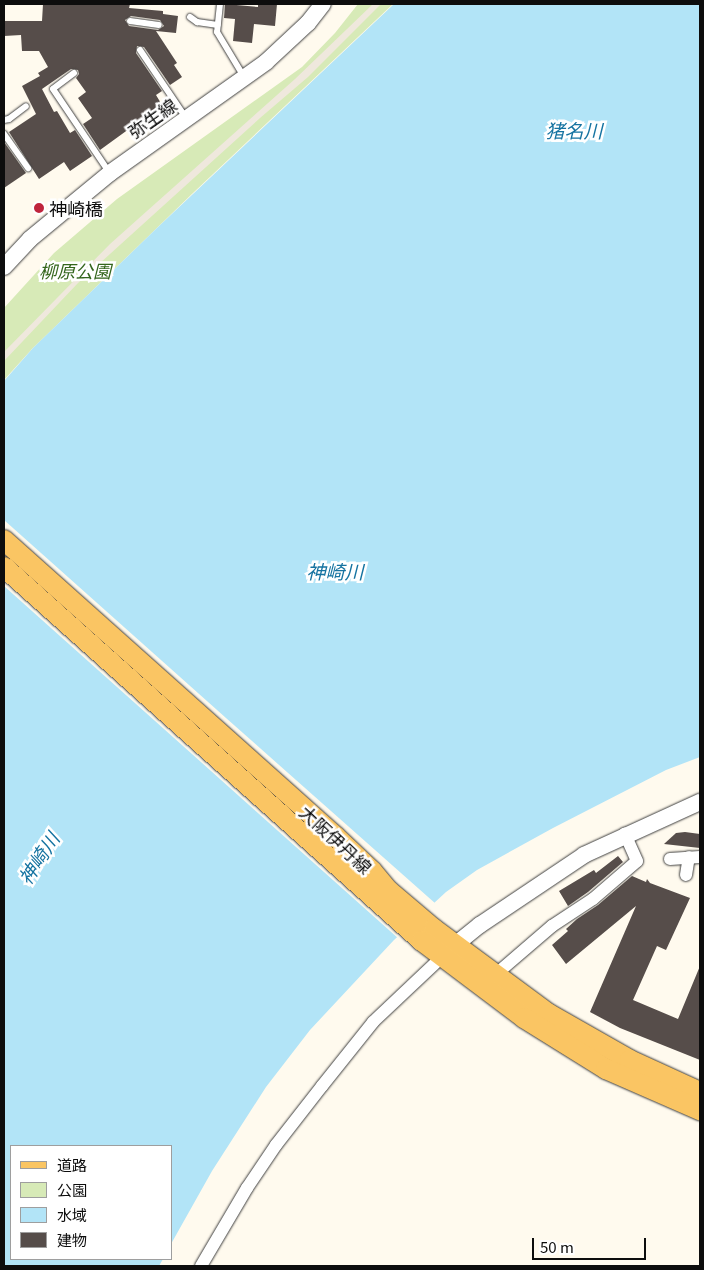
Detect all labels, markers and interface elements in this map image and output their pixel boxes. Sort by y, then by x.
street label: 弥生線 [124,94,180,142]
water label: 猪名川 [546,119,602,141]
place label: 神崎橋 [49,197,103,219]
marker: 神崎橋 [33,202,45,214]
park label: 柳原公園 [39,259,111,281]
water label: 神崎川 [307,560,363,582]
street label: 大阪伊丹線 [296,800,376,878]
water label: 神崎川 [13,828,63,888]
legend [10,1145,172,1260]
text: 道路 [57,1154,87,1175]
text: 公園 [57,1179,87,1200]
text: 水域 [57,1204,87,1225]
scale bar [534,1228,648,1260]
text: 建物 [57,1229,87,1250]
text: 50 m [540,1236,574,1257]

